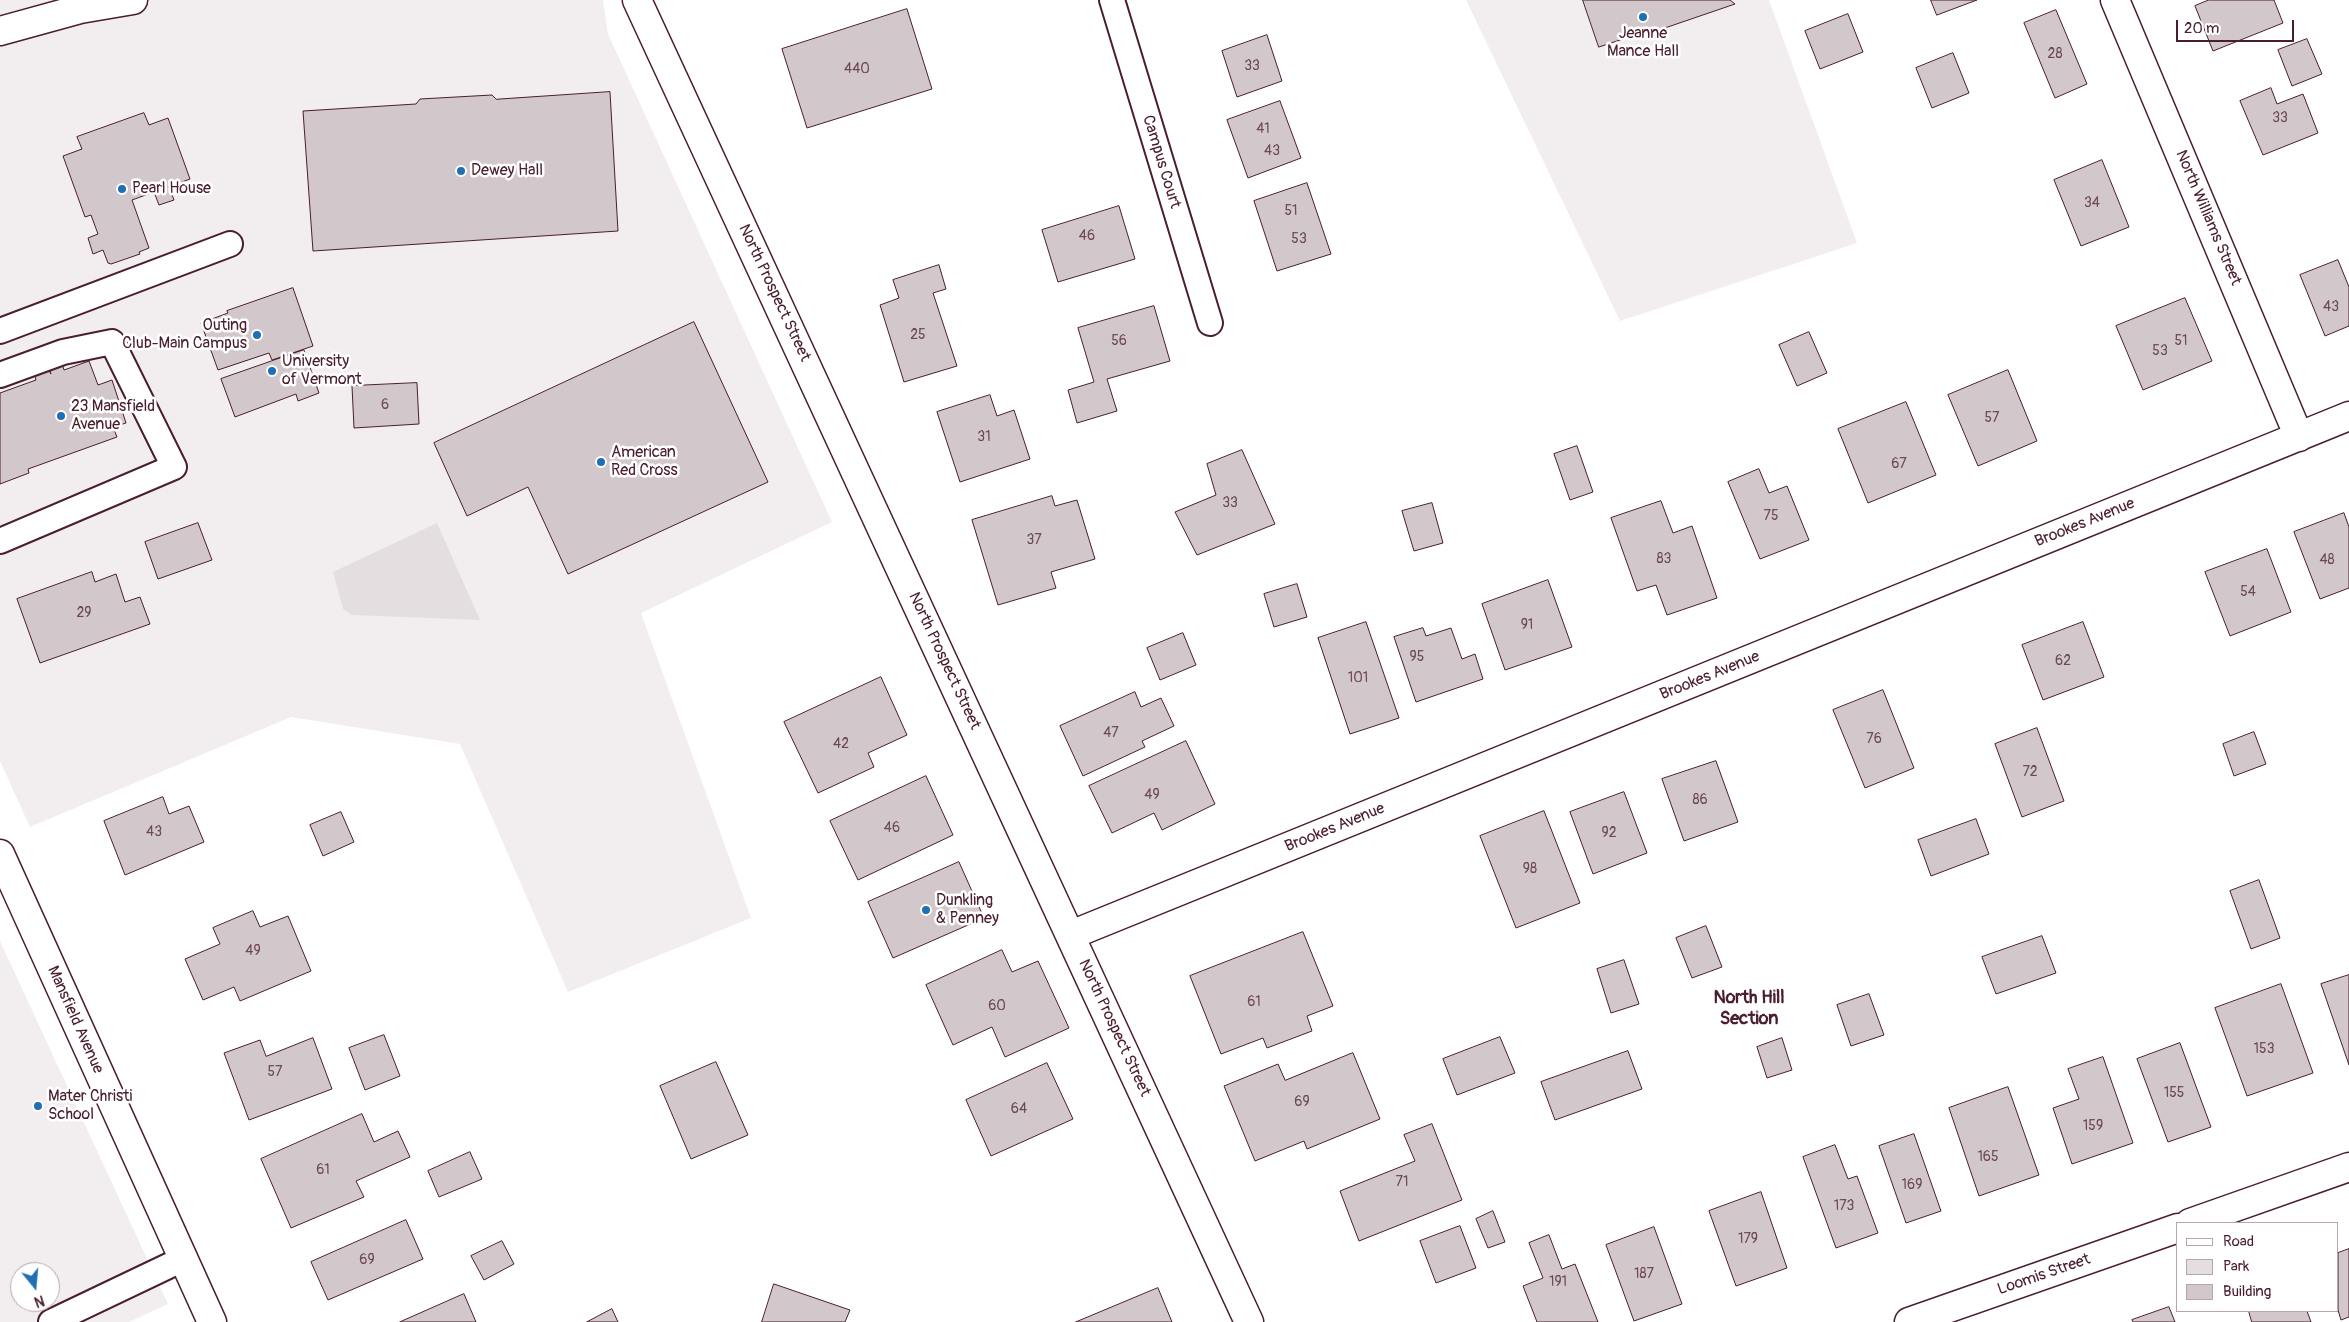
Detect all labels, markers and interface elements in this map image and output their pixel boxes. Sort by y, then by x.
scale bar [2179,10,2296,42]
marker: Jeanne Mance Hall [1637,11,1649,23]
text: 20 m [2184,19,2219,38]
place label: Jeanne Mance Hall [1607,24,1679,62]
house number: 28 [2048,46,2062,62]
house number: 33 [1244,58,1260,74]
house number: 440 [844,61,870,77]
house number: 33 [2272,110,2288,126]
street label: Campus Court [1138,113,1184,211]
house number: 41 [1256,121,1270,137]
house number: 43 [1264,143,1280,159]
street label: North Williams Street [2171,148,2245,288]
place label: Dewey Hall [471,161,543,181]
marker: Dewey Hall [455,165,467,177]
place label: Pearl House [132,179,211,199]
marker: Pearl House [116,183,128,195]
house number: 34 [2084,195,2100,211]
house number: 51 [1284,203,1298,219]
street label: North Prospect Street [734,221,814,365]
house number: 46 [1079,228,1095,244]
house number: 53 [1291,231,1307,247]
house number: 43 [2323,299,2339,315]
place label: Outing Club-Main Campus [122,316,247,354]
house number: 25 [910,327,926,343]
marker: Outing Club-Main Campus [251,329,263,341]
house number: 56 [1111,333,1127,349]
house number: 51 [2174,333,2188,349]
house number: 53 [2152,343,2168,359]
place label: University of Vermont [282,352,362,390]
marker: University of Vermont [266,365,278,377]
place label: 23 Mansfield Avenue [71,397,155,435]
house number: 6 [381,397,389,413]
marker: 23 Mansfield Avenue [55,410,67,422]
house number: 57 [1985,410,1999,426]
house number: 31 [977,429,991,445]
place label: American Red Cross [611,443,678,481]
marker: American Red Cross [595,456,607,468]
house number: 67 [1891,456,1907,472]
street label: Brookes Avenue [2032,494,2138,552]
house number: 33 [1222,495,1238,511]
house number: 75 [1764,508,1778,524]
house number: 37 [1026,532,1042,548]
house number: 83 [1657,551,1671,567]
house number: 48 [2319,552,2335,568]
house number: 54 [2240,584,2256,600]
street label: North Prospect Street [904,589,984,733]
house number: 29 [76,605,92,621]
house number: 91 [1521,617,1533,633]
street label: Brookes Avenue [1657,647,1763,705]
house number: 95 [1410,649,1424,665]
house number: 62 [2055,653,2071,669]
house number: 101 [1348,670,1368,686]
house number: 47 [1103,725,1119,741]
house number: 76 [1866,731,1882,747]
house number: 42 [833,736,849,752]
house number: 72 [2022,764,2038,780]
house number: 49 [1144,787,1160,803]
house number: 86 [1692,792,1708,808]
street label: Brookes Avenue [1282,799,1388,857]
house number: 46 [884,820,900,836]
house number: 43 [146,824,162,840]
house number: 92 [1601,825,1617,841]
house number: 98 [1523,861,1537,877]
place label: Dunkling & Penney [936,891,999,929]
marker: Dunkling & Penney [920,904,932,916]
house number: 49 [245,943,261,959]
street label: North Prospect Street [1074,956,1154,1100]
street label: Mansfield Avenue [43,963,107,1077]
district label: North Hill Section [1713,987,1785,1030]
house number: 61 [1247,994,1261,1010]
house number: 60 [988,998,1006,1014]
house number: 153 [2254,1041,2274,1057]
house number: 57 [268,1064,282,1080]
house number: 155 [2164,1085,2184,1101]
place label: Mater Christi School [48,1087,132,1125]
house number: 69 [1294,1094,1310,1110]
marker: Mater Christi School [32,1100,44,1112]
house number: 64 [1011,1101,1027,1117]
house number: 159 [2083,1118,2103,1134]
house number: 165 [1977,1149,1999,1165]
house number: 61 [316,1162,330,1178]
house number: 71 [1396,1174,1408,1190]
house number: 169 [1902,1177,1922,1193]
house number: 173 [1834,1198,1854,1214]
legend [2176,1222,2339,1312]
house number: 179 [1738,1231,1758,1247]
text: Road [2223,1232,2254,1251]
street label: Loomis Street [1995,1250,2093,1300]
house number: 69 [359,1252,375,1268]
text: Park [2223,1257,2249,1276]
north arrow [10,1262,60,1312]
house number: 187 [1634,1266,1654,1282]
house number: 191 [1549,1274,1567,1290]
text: Building [2223,1282,2271,1301]
text: N [32,1291,46,1310]

